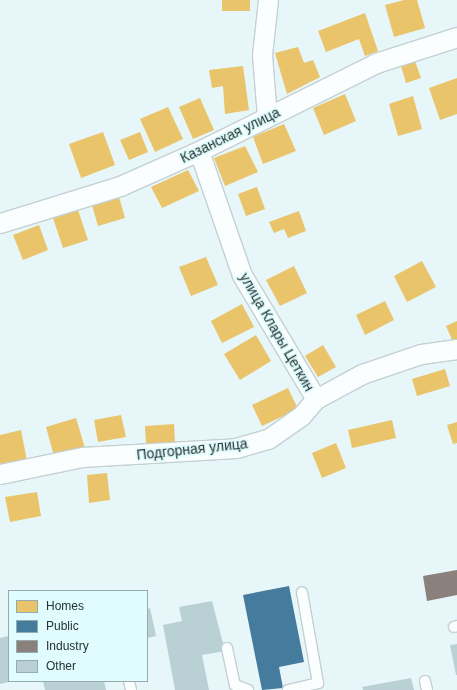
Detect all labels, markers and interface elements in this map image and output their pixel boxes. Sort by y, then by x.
street label: Казанская улица [177,104,283,166]
street label: улица Клары Цеткин [236,270,318,394]
street label: Подгорная улица [136,435,248,463]
legend [8,590,148,682]
text: Homes [46,599,84,613]
text: Public [46,619,79,633]
text: Industry [46,639,89,653]
text: Other [46,659,76,673]

